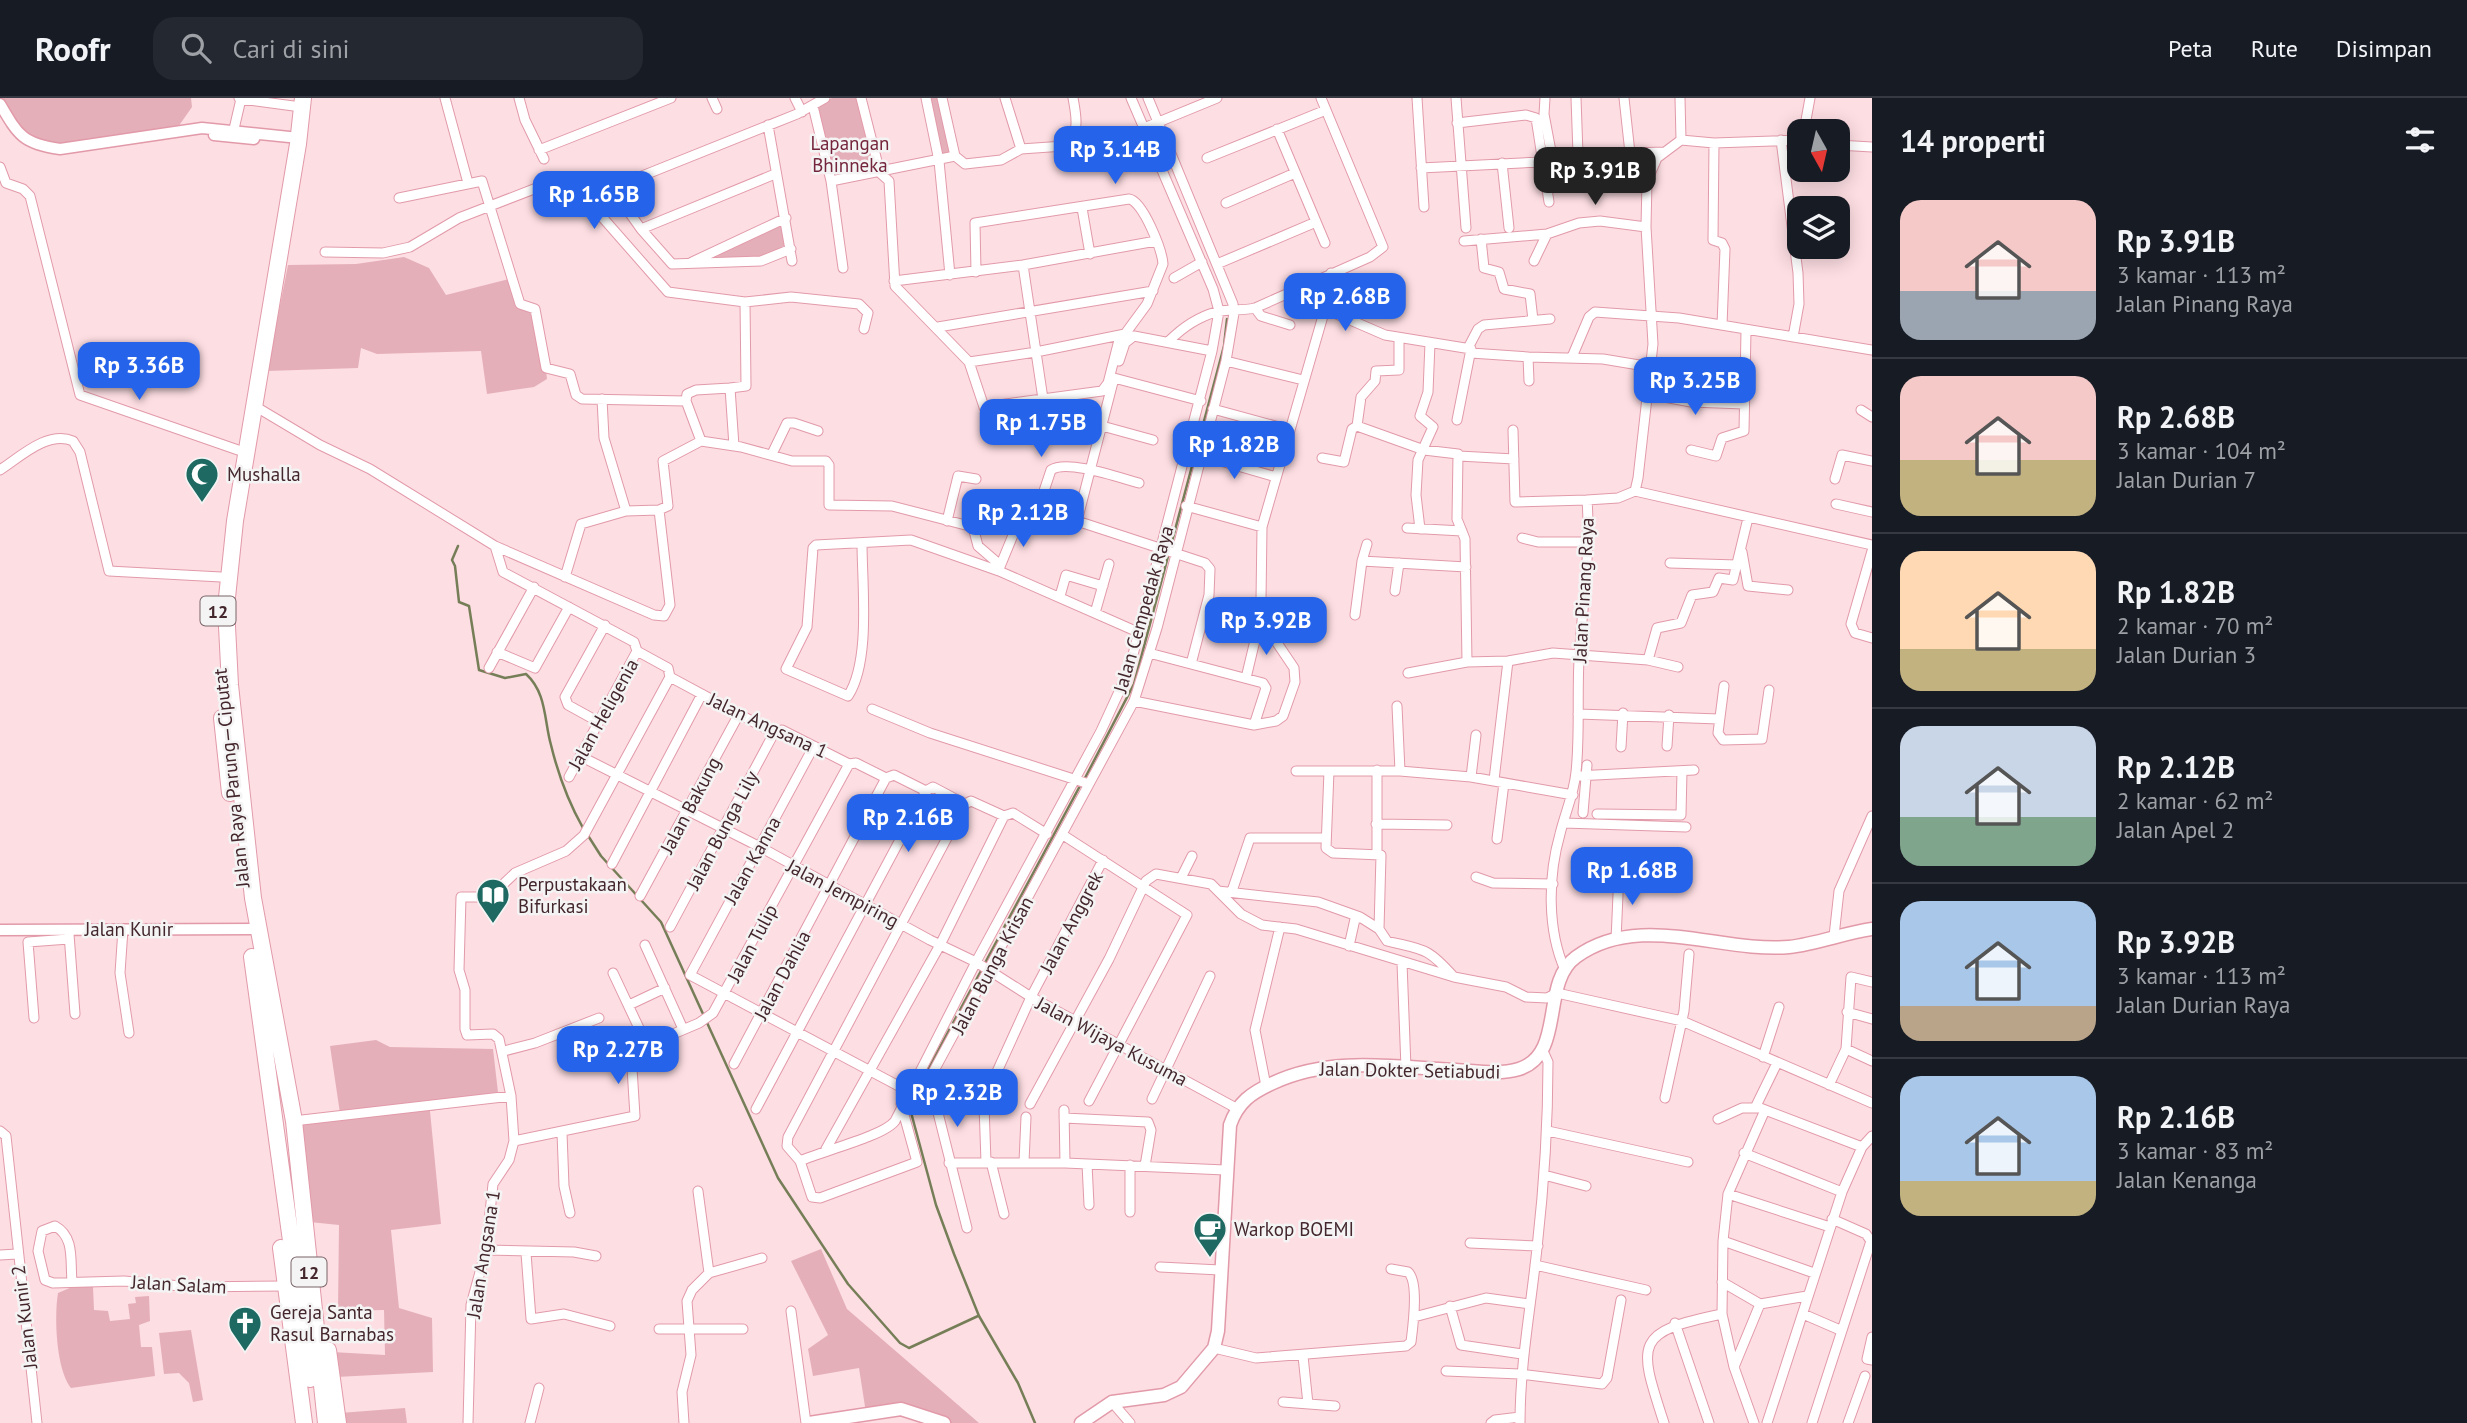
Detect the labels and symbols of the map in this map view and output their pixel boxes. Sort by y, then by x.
north arrow [1787,119,1850,182]
pin: Rp 3.14B [1043,126,1187,186]
park label: Lapangan Bhinneka [811,131,889,177]
pin: Rp 3.91B [1523,148,1667,207]
pin: Rp 1.65B [522,172,666,231]
pin: Rp 2.68B [1273,274,1417,333]
pin: Rp 3.36B [67,342,211,402]
pin: Rp 3.25B [1623,358,1767,417]
pin: Rp 1.75B [969,400,1113,459]
pin: Rp 1.82B [1162,422,1306,481]
mosque icon: Mushalla [183,455,221,504]
place label: Mushalla [227,462,301,486]
pin: Rp 2.12B [951,490,1095,549]
street label: Jalan Pinang Raya [1567,517,1599,664]
street label: Jalan Cempedak Raya [1107,523,1178,696]
road number: 12 [200,597,235,626]
pin: Rp 3.92B [1194,598,1338,657]
street label: Jalan Heligenia [562,654,643,775]
street label: Jalan Raya Parung—Ciputat [207,667,255,890]
street label: Jalan Angsana 1 [703,686,832,763]
street label: Jalan Bakung [654,753,725,858]
street label: Jalan Bunga Lily [680,766,763,894]
pin: Rp 2.16B [836,794,980,854]
street label: Jalan Kanna [718,812,786,909]
pin: Rp 1.68B [1560,848,1704,907]
street label: Jalan Jempiring [782,853,903,933]
street label: Jalan Anggrek [1034,867,1108,978]
place label: Perpustakaan Bifurkasi [518,872,627,918]
library icon: Perpustakaan Bifurkasi [474,876,512,925]
street label: Jalan Bunga Krisan [945,892,1038,1039]
street label: Jalan Tulip [721,900,782,987]
street label: Jalan Kunir [84,917,174,941]
street label: Jalan Dahlia [748,926,816,1025]
street label: Jalan Wijaya Kusuma [1031,990,1192,1091]
pin: Rp 2.27B [546,1026,690,1086]
street label: Jalan Dokter Setiabudi [1318,1056,1501,1084]
pin: Rp 2.32B [885,1070,1029,1129]
street label: Jalan Angsana 1 [461,1188,505,1321]
cafe icon: Warkop BOEMI [1191,1210,1229,1259]
place label: Warkop BOEMI [1234,1217,1354,1241]
road number: 12 [292,1258,326,1287]
street label: Jalan Kunir 2 [6,1264,42,1371]
street label: Jalan Salam [130,1269,227,1298]
place label: Gereja Santa Rasul Barnabas [270,1300,394,1346]
church icon: Gereja Santa Rasul Barnabas [226,1304,264,1353]

